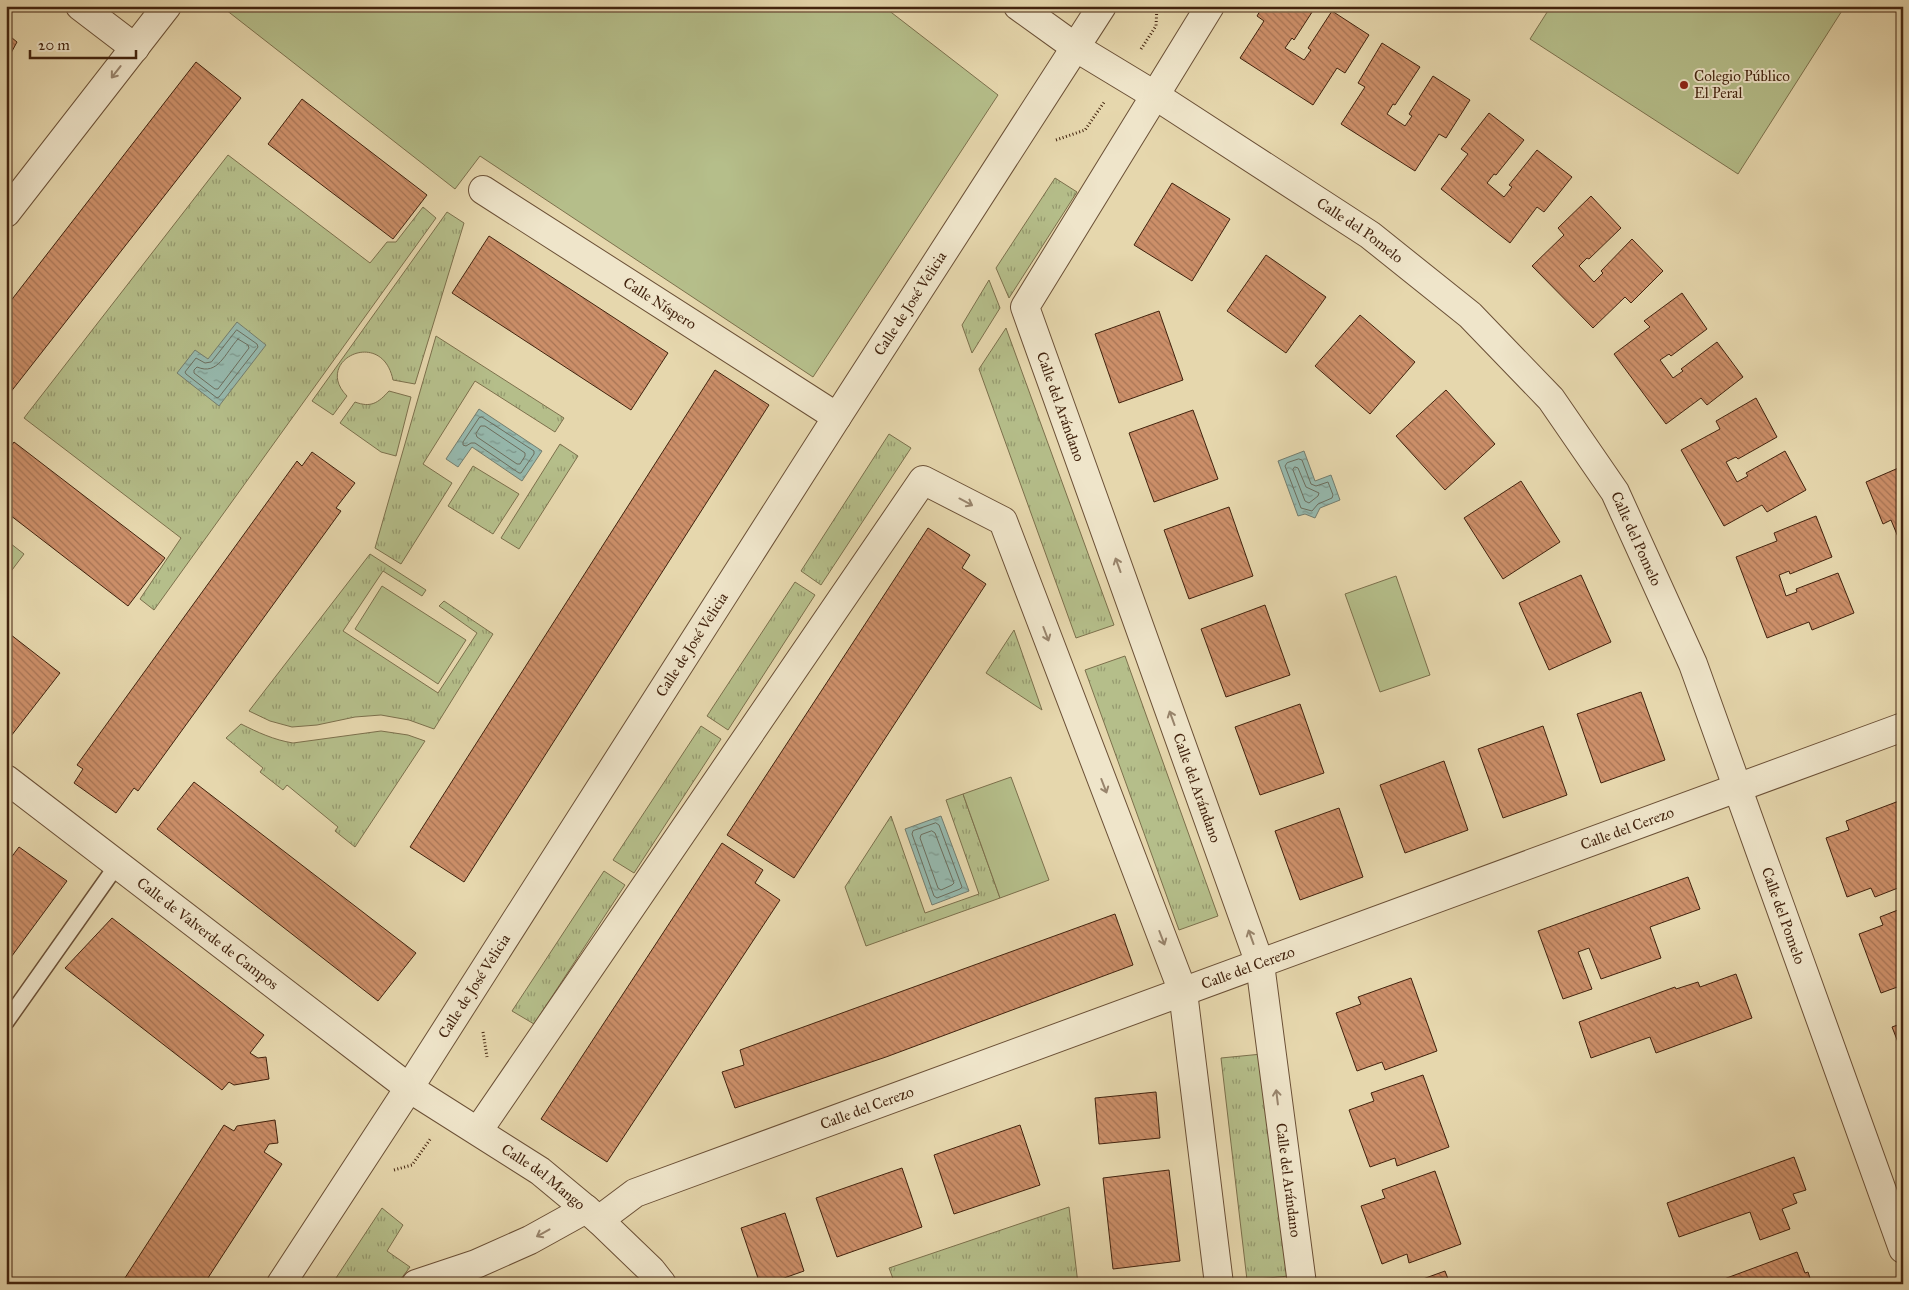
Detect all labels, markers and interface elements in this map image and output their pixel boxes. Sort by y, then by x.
scale bar [30,28,136,60]
text: 20 m [38,36,70,54]
one-way arrow [110,65,121,78]
place label: Colegio Público El Peral [1694,67,1790,102]
marker: Colegio Público El Peral [1678,79,1690,91]
street label: Calle del Pomelo [1313,194,1407,267]
street label: Calle de José Velicia [870,248,951,359]
street label: Calle Níspero [620,273,700,334]
street label: Calle del Arándano [1033,349,1089,464]
street label: Calle del Pomelo [1607,489,1665,589]
one-way arrow [958,498,973,507]
one-way arrow [1112,557,1122,573]
street label: Calle de José Velicia [652,589,732,700]
one-way arrow [1042,626,1051,642]
one-way arrow [1167,711,1176,726]
street label: Calle del Arándano [1169,731,1225,845]
one-way arrow [1100,778,1109,793]
street label: Calle del Cerezo [1578,803,1677,854]
street label: Calle del Pomelo [1758,865,1809,967]
street label: Calle de Valverde de Campos [133,874,282,993]
street label: Calle de José Velicia [434,930,514,1042]
one-way arrow [1158,930,1167,945]
one-way arrow [1246,930,1255,945]
street label: Calle del Cerezo [1199,942,1297,993]
street label: Calle del Cerezo [818,1082,916,1133]
one-way arrow [1272,1089,1282,1105]
street label: Calle del Arándano [1272,1122,1305,1239]
street label: Calle del Mango [498,1140,589,1214]
one-way arrow [537,1228,551,1238]

